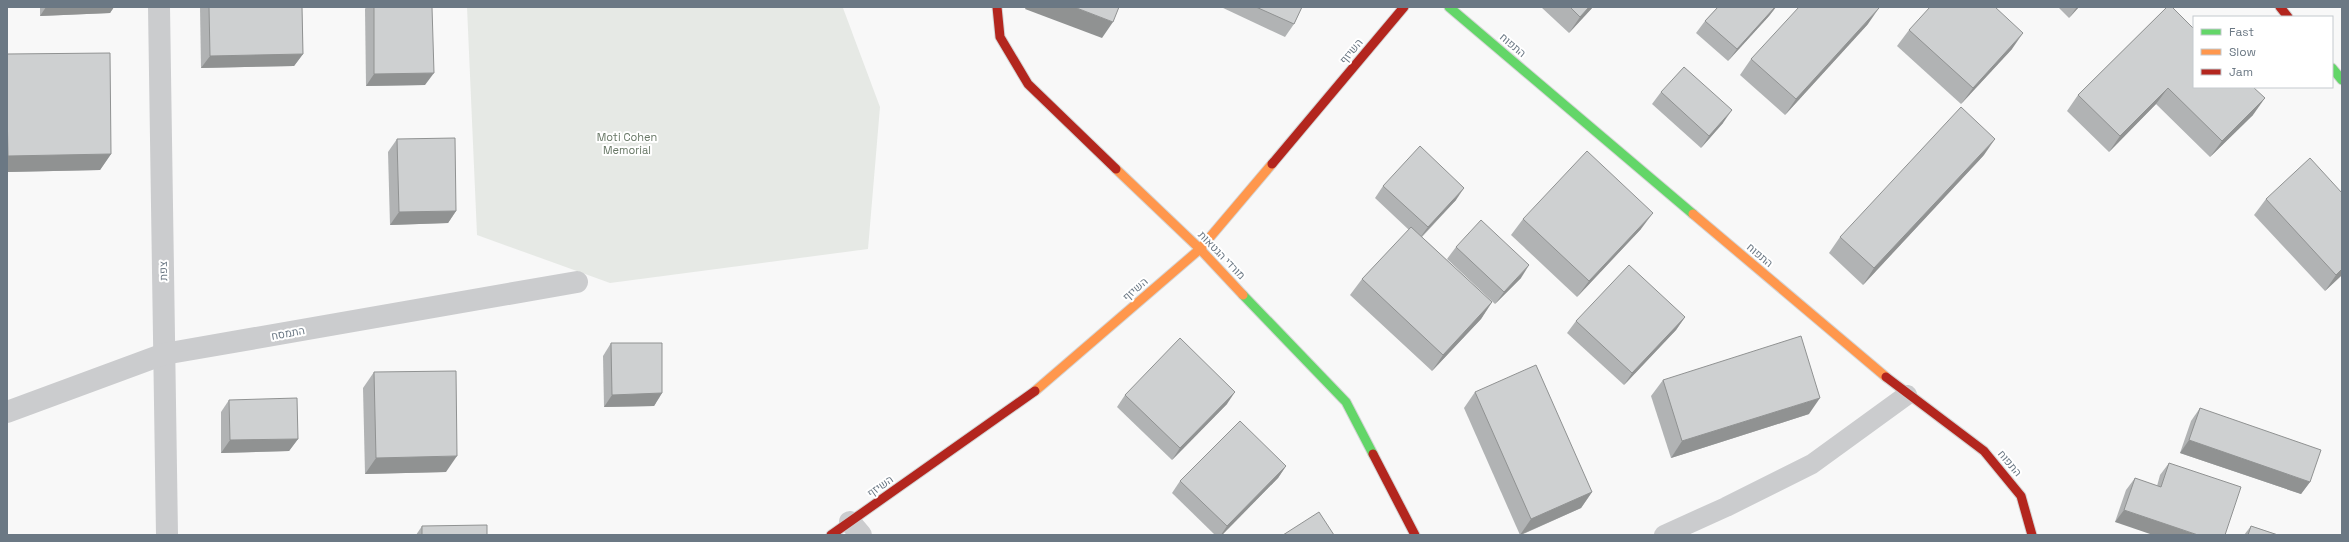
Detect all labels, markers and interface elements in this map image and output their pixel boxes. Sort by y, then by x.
legend [2193,16,2333,88]
text: Fast [2229,24,2254,40]
street label: התפוח [1497,30,1529,60]
street label: השיזף [1336,35,1366,67]
text: Slow [2229,44,2256,60]
text: Jam [2229,64,2253,80]
park label: Moti Cohen Memorial [597,130,657,157]
street label: מורדי הגטאות [1195,228,1249,282]
street label: התפוח [1744,240,1776,270]
street label: צפת [156,261,170,281]
street label: השיזף [1119,274,1151,304]
street label: התמסח [270,323,306,343]
street label: התפוח [1995,447,2025,479]
street label: השיזף [864,472,896,500]

